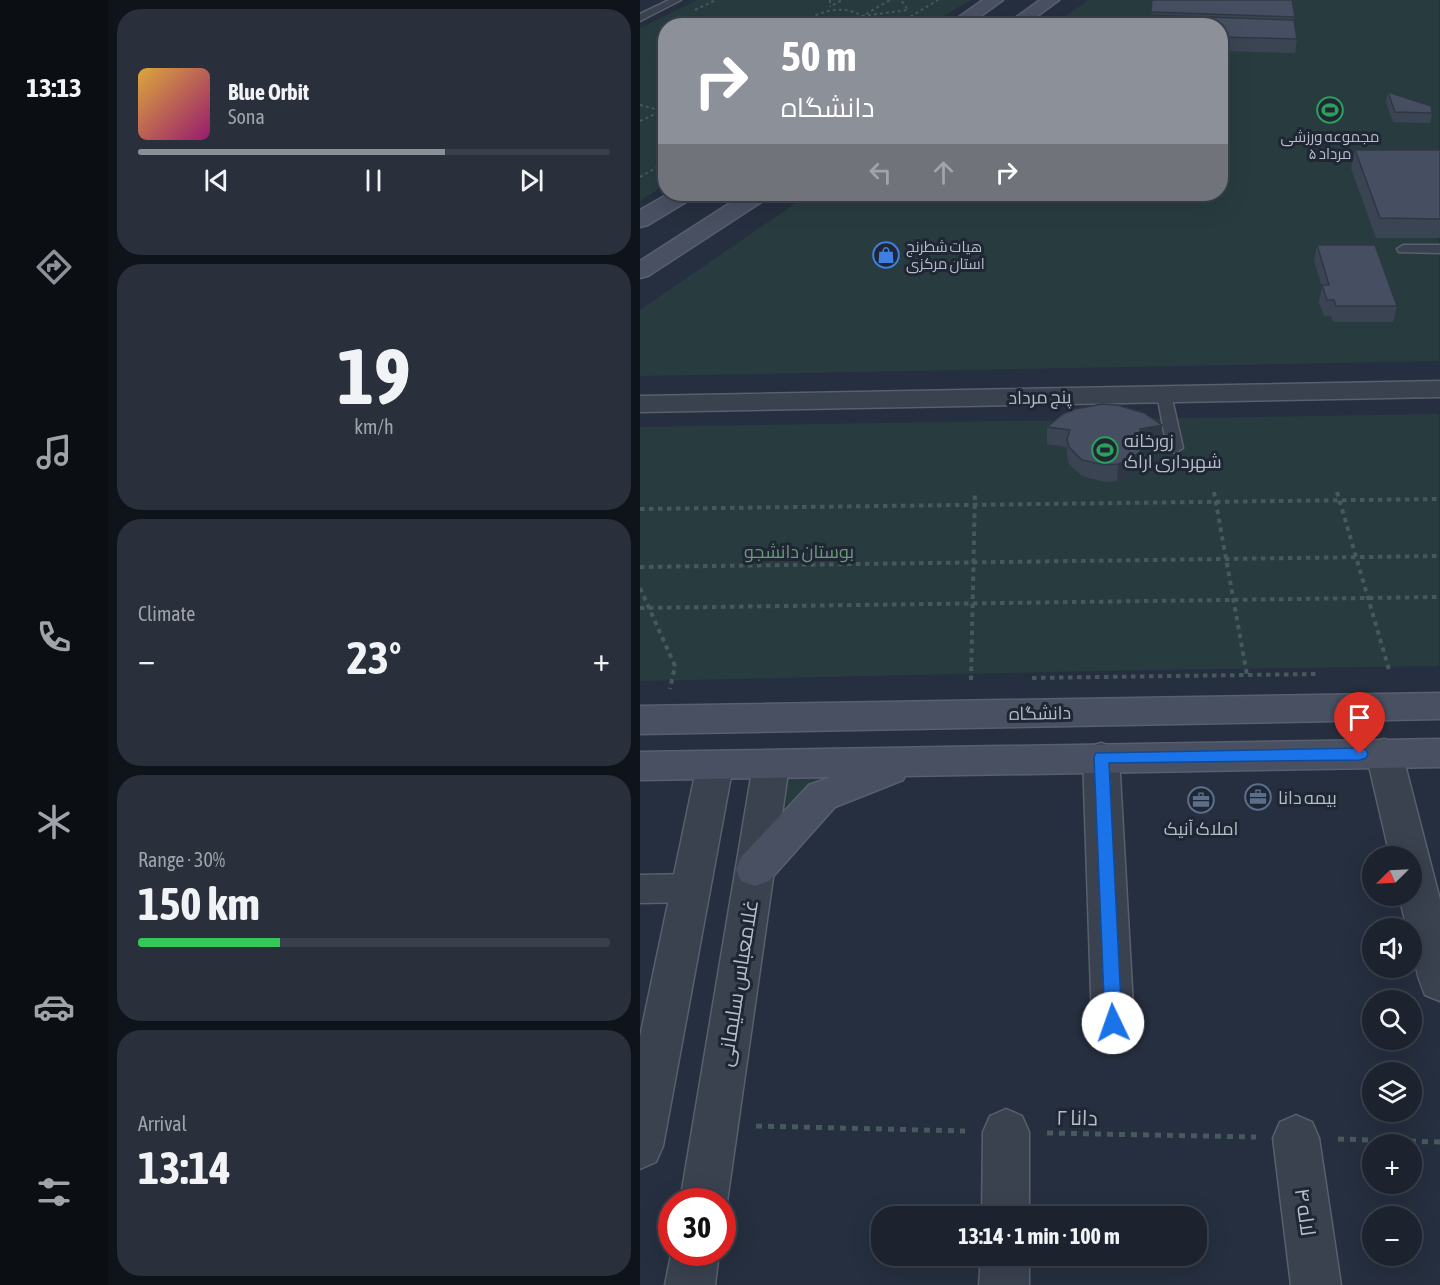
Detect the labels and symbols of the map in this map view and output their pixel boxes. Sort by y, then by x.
sports icon: مجموعه ورزشی ۵ مرداد [1315,95,1345,125]
place label: مجموعه ورزشی ۵ مرداد [1281,128,1379,163]
place label: هیات شطرنج استان مرکزی [906,238,985,274]
shop icon: هیات شطرنج استان مرکزی [871,240,901,270]
street label: پنج مرداد [1008,386,1072,410]
place label: زورخانه شهرداری اراک [1124,430,1222,473]
sports icon: زورخانه شهرداری اراک [1090,435,1120,465]
park label: بوستان دانشجو [744,541,854,563]
pin [1334,692,1385,754]
street label: دانشگاه [1009,702,1071,724]
office icon: بیمه دانا [1243,782,1273,812]
office icon: املاک آنیک [1186,785,1216,815]
place label: بیمه دانا [1278,787,1337,808]
place label: املاک آنیک [1164,818,1238,839]
north arrow [1362,846,1422,906]
street label: غلامعباس سلیمانی [712,898,764,1068]
position arrow [1081,991,1145,1055]
street label: دانا ۲ [1056,1105,1098,1129]
street label: لاله ۴ [1291,1186,1321,1238]
speed limit sign: 30 [658,1188,736,1266]

